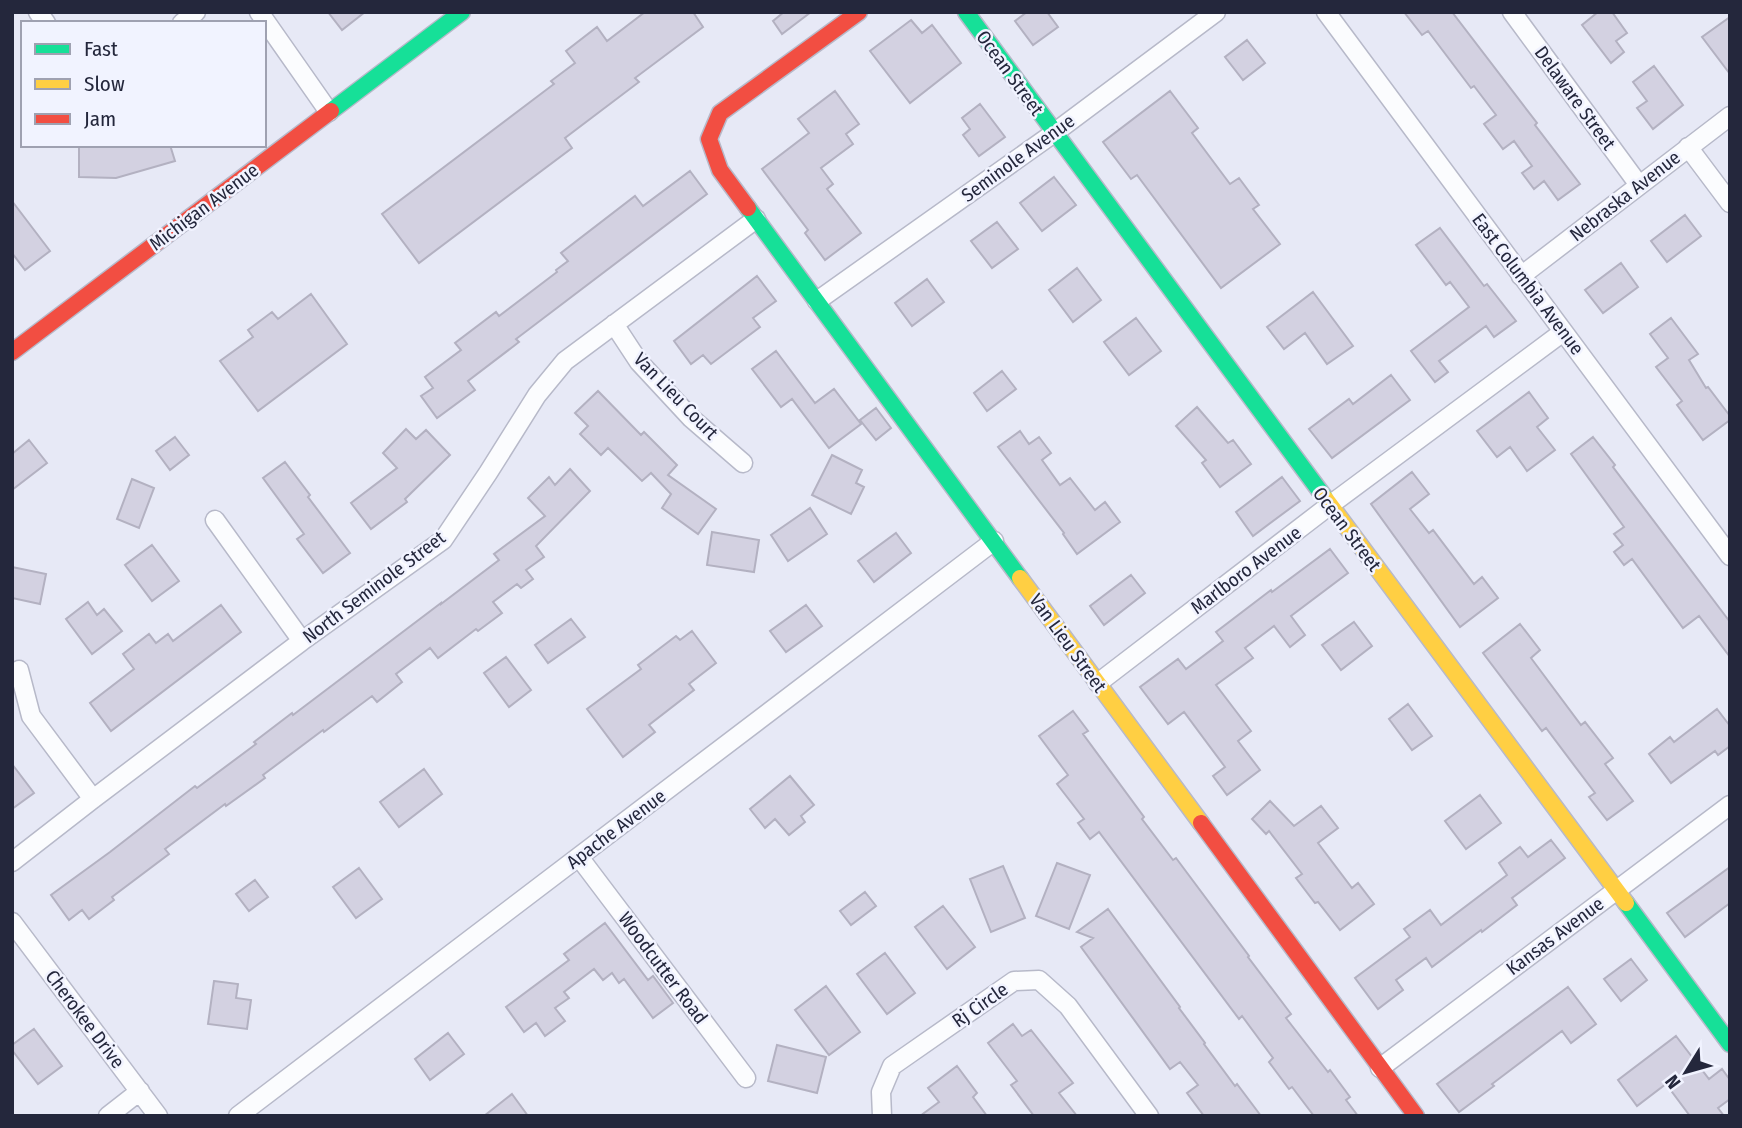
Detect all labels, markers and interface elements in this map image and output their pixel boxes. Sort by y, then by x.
legend [21,21,266,147]
street label: Ocean Street [971,26,1049,121]
text: Fast [84,36,118,62]
street label: Delaware Street [1530,42,1621,155]
text: Slow [84,71,125,97]
text: Jam [84,106,116,132]
street label: Seminole Avenue [957,109,1079,207]
street label: Nebraska Avenue [1565,146,1685,246]
street label: Michigan Avenue [145,158,263,256]
street label: East Columbia Avenue [1467,209,1589,359]
street label: Van Lieu Court [629,348,724,445]
street label: Ocean Street [1308,482,1387,576]
street label: Marlboro Avenue [1186,521,1306,619]
street label: North Seminole Street [298,525,450,648]
street label: Van Lieu Street [1024,589,1112,697]
street label: Apache Avenue [562,784,670,874]
street label: Kansas Avenue [1502,892,1608,980]
street label: Woodcutter Road [613,908,713,1028]
street label: Cherokee Drive [41,965,129,1073]
street label: Rj Circle [948,978,1012,1032]
north arrow [1651,1037,1721,1107]
text: N [1660,1070,1685,1093]

